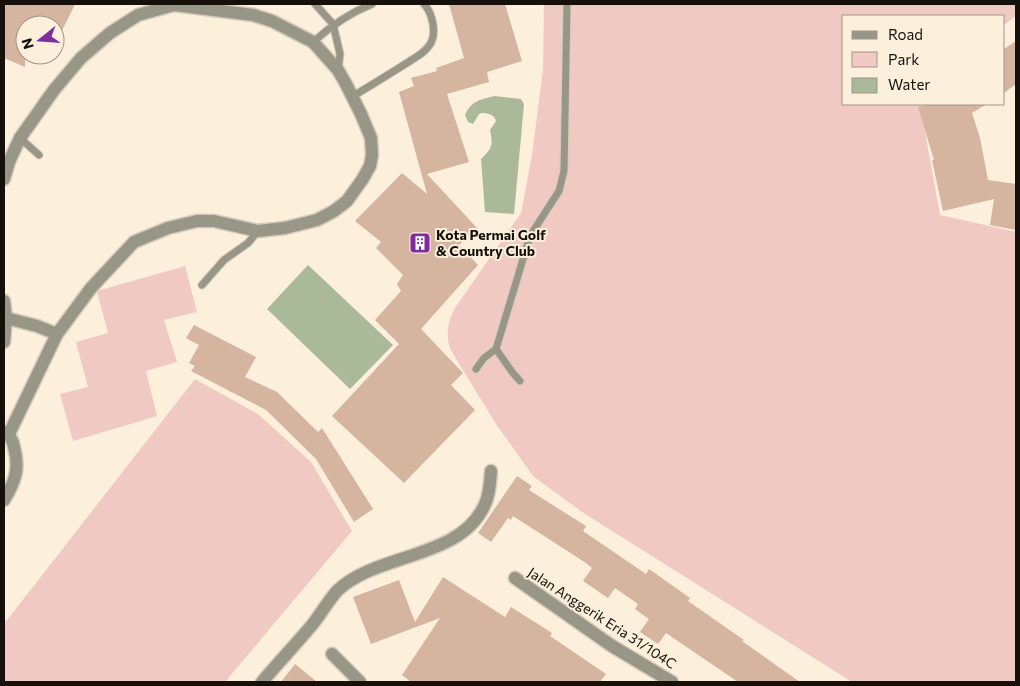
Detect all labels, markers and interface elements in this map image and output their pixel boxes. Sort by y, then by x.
north arrow [15,15,65,65]
legend [842,15,1005,105]
text: Road [888,25,923,43]
text: N [17,36,37,51]
text: Park [888,50,919,68]
text: Water [888,75,930,93]
place label: Kota Permai Golf & Country Club [436,226,546,259]
building icon: Kota Permai Golf & Country Club [408,231,432,255]
street label: Jalan Anggerik Eria 31/104C [525,563,680,672]

